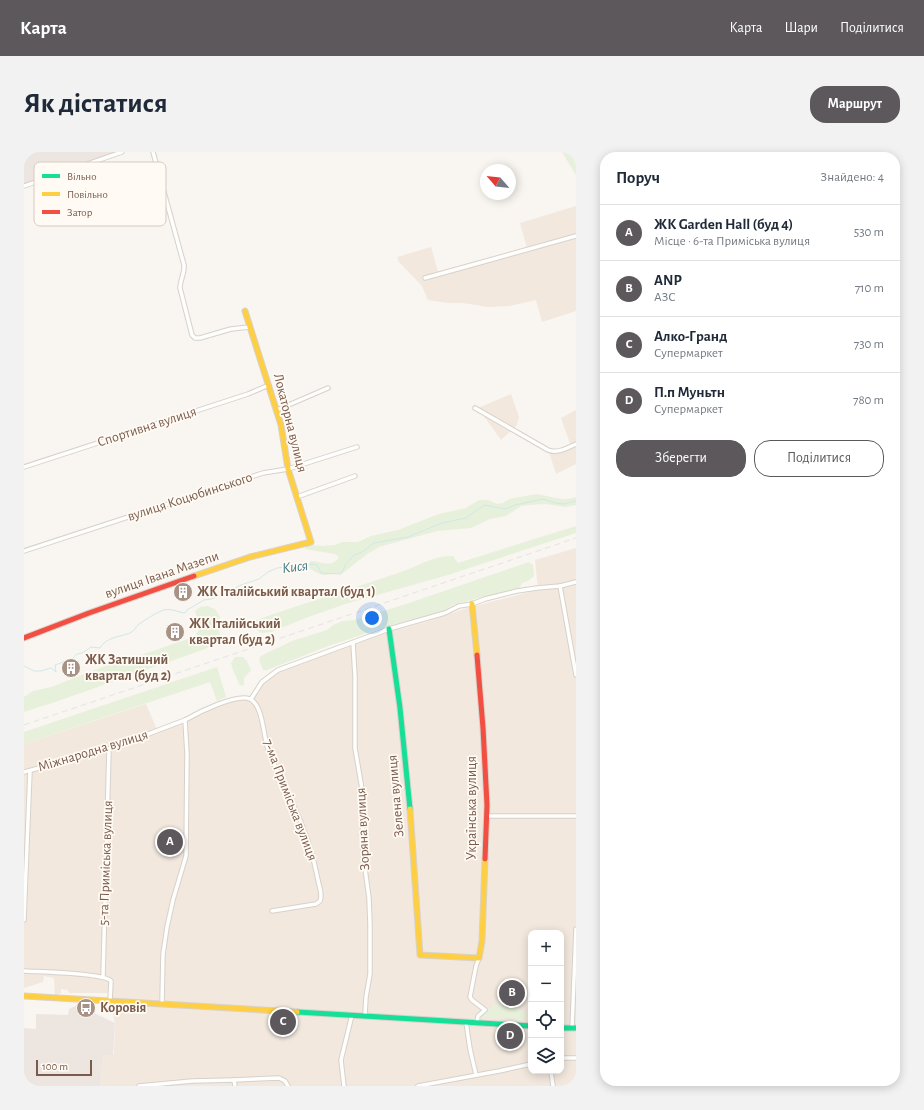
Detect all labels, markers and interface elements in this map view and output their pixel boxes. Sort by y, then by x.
text: Карта [20,19,67,38]
text: Карта [730,21,762,35]
text: Шари [784,21,818,35]
text: Поділитися [840,21,904,35]
button: Маршрут [810,86,900,123]
text: Як дістатися [24,90,168,118]
legend [34,162,166,226]
north arrow [480,164,516,200]
text: Поруч [616,169,660,186]
text: Вільно [67,171,97,182]
text: Знайдено: 4 [821,171,884,184]
text: Повільно [67,189,108,200]
text: Затор [67,207,93,218]
text: ЖК Garden Hall (буд 4) [654,217,793,232]
text: A [625,226,633,239]
text: 530 m [854,226,884,239]
text: Місце · 6-та Приміська вулиця [654,235,810,248]
text: ANP [654,273,682,288]
text: B [625,282,633,295]
text: 710 m [855,282,884,295]
text: АЗС [654,291,676,304]
text: Алко-Гранд [654,329,727,344]
text: C [626,338,632,351]
text: 730 m [854,338,884,351]
text: Супермаркет [654,347,723,360]
street label: Локаторна вулиця [271,372,309,474]
text: П.п Муньтн [654,385,725,400]
text: D [625,394,633,407]
text: 780 m [853,394,884,407]
text: Супермаркет [654,403,723,416]
street label: Спортивна вулиця [96,404,198,450]
button: Зберегти [616,440,746,477]
button: Поділитися [754,440,884,477]
street label: вулиця Коцюбинського [126,470,254,524]
street label: вулиця Івана Мазепи [103,549,221,601]
water label: Кися [281,558,309,576]
building icon: ЖК Італійський квартал (буд 1) [172,581,194,603]
place label: ЖК Італійський квартал (буд 1) [197,585,376,599]
your location [362,608,382,628]
place label: ЖК Італійський квартал (буд 2) [189,617,281,647]
building icon: ЖК Італійський квартал (буд 2) [164,621,186,643]
place label: ЖК Затишний квартал (буд 2) [85,653,172,683]
building icon: ЖК Затишний квартал (буд 2) [60,657,82,679]
street label: Міжнародна вулиця [36,728,150,774]
street label: 7-ма Приміська вулиця [260,737,320,863]
street label: Зелена вулиця [385,754,407,838]
street label: Українська вулиця [465,756,479,860]
street label: Зоряна вулиця [354,787,372,871]
street label: 5-та Приміська вулиця [97,800,115,926]
pin: A [157,827,183,857]
map controls [528,930,564,1074]
button: + [528,930,564,966]
button: − [528,966,564,1002]
pin: B [499,978,525,1008]
bus stop icon: Коровія [75,997,97,1019]
place label: Коровія [100,1001,146,1015]
button: locate [528,1002,564,1038]
pin: C [270,1007,296,1037]
pin: D [497,1021,523,1051]
button: layers [528,1038,564,1074]
scale bar [36,1058,92,1077]
text: 100 m [42,1061,68,1072]

